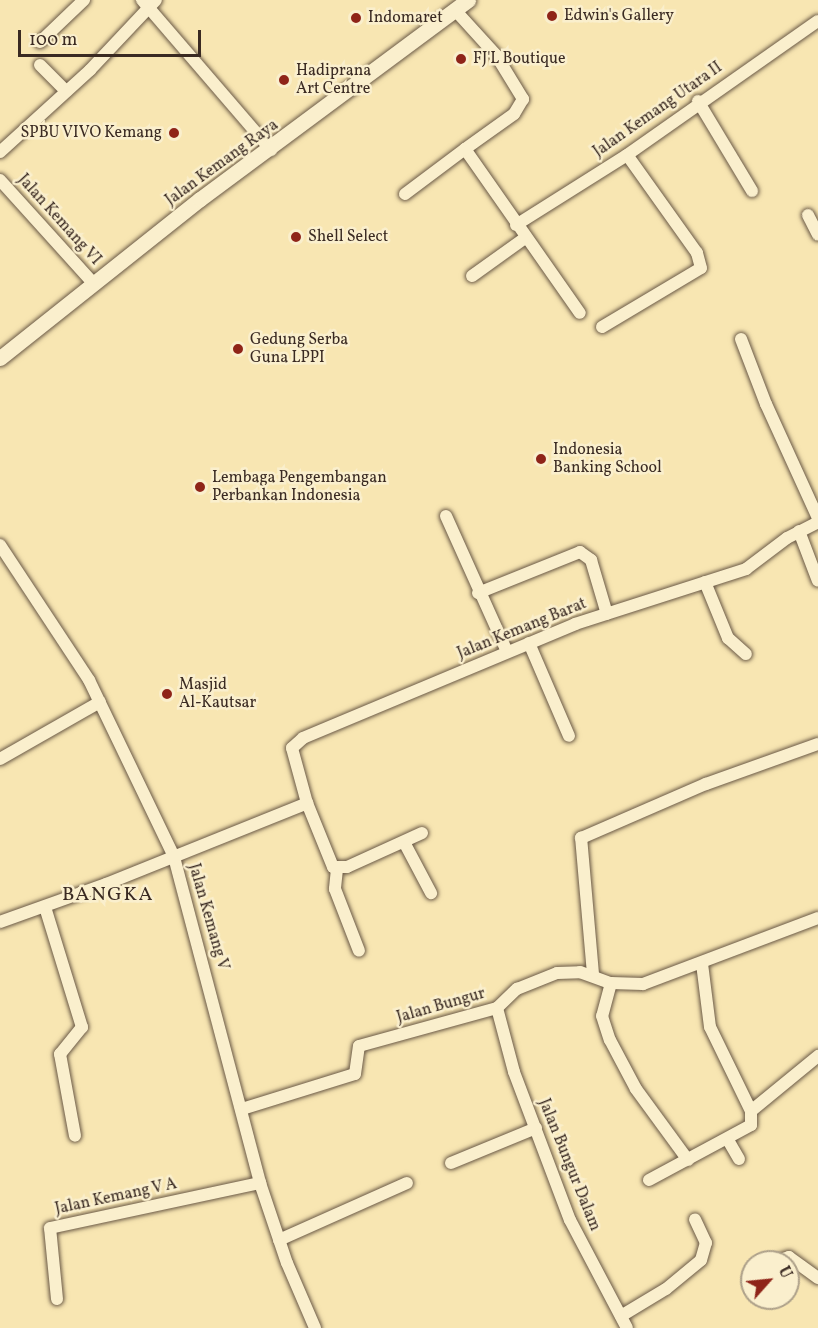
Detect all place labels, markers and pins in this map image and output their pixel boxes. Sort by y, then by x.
place label: Edwin's Gallery [564,6,674,26]
place label: Indomaret [368,8,443,28]
marker: Edwin's Gallery [545,9,559,23]
marker: Indomaret [349,11,363,25]
place label: FJ'L Boutique [473,49,566,69]
marker: FJ'L Boutique [454,52,468,66]
place label: Hadiprana Art Centre [296,61,371,99]
marker: Hadiprana Art Centre [277,73,291,87]
place label: SPBU VIVO Kemang [20,123,162,143]
marker: SPBU VIVO Kemang [167,126,181,140]
place label: Shell Select [308,227,388,247]
marker: Shell Select [289,230,303,244]
place label: Gedung Serba Guna LPPI [250,330,348,368]
marker: Gedung Serba Guna LPPI [231,342,245,356]
place label: Indonesia Banking School [553,440,662,478]
marker: Indonesia Banking School [534,452,548,466]
place label: Lembaga Pengembangan Perbankan Indonesia [212,468,387,506]
marker: Lembaga Pengembangan Perbankan Indonesia [193,480,207,494]
place label: Masjid Al-Kautsar [179,675,256,713]
marker: Masjid Al-Kautsar [160,687,174,701]

